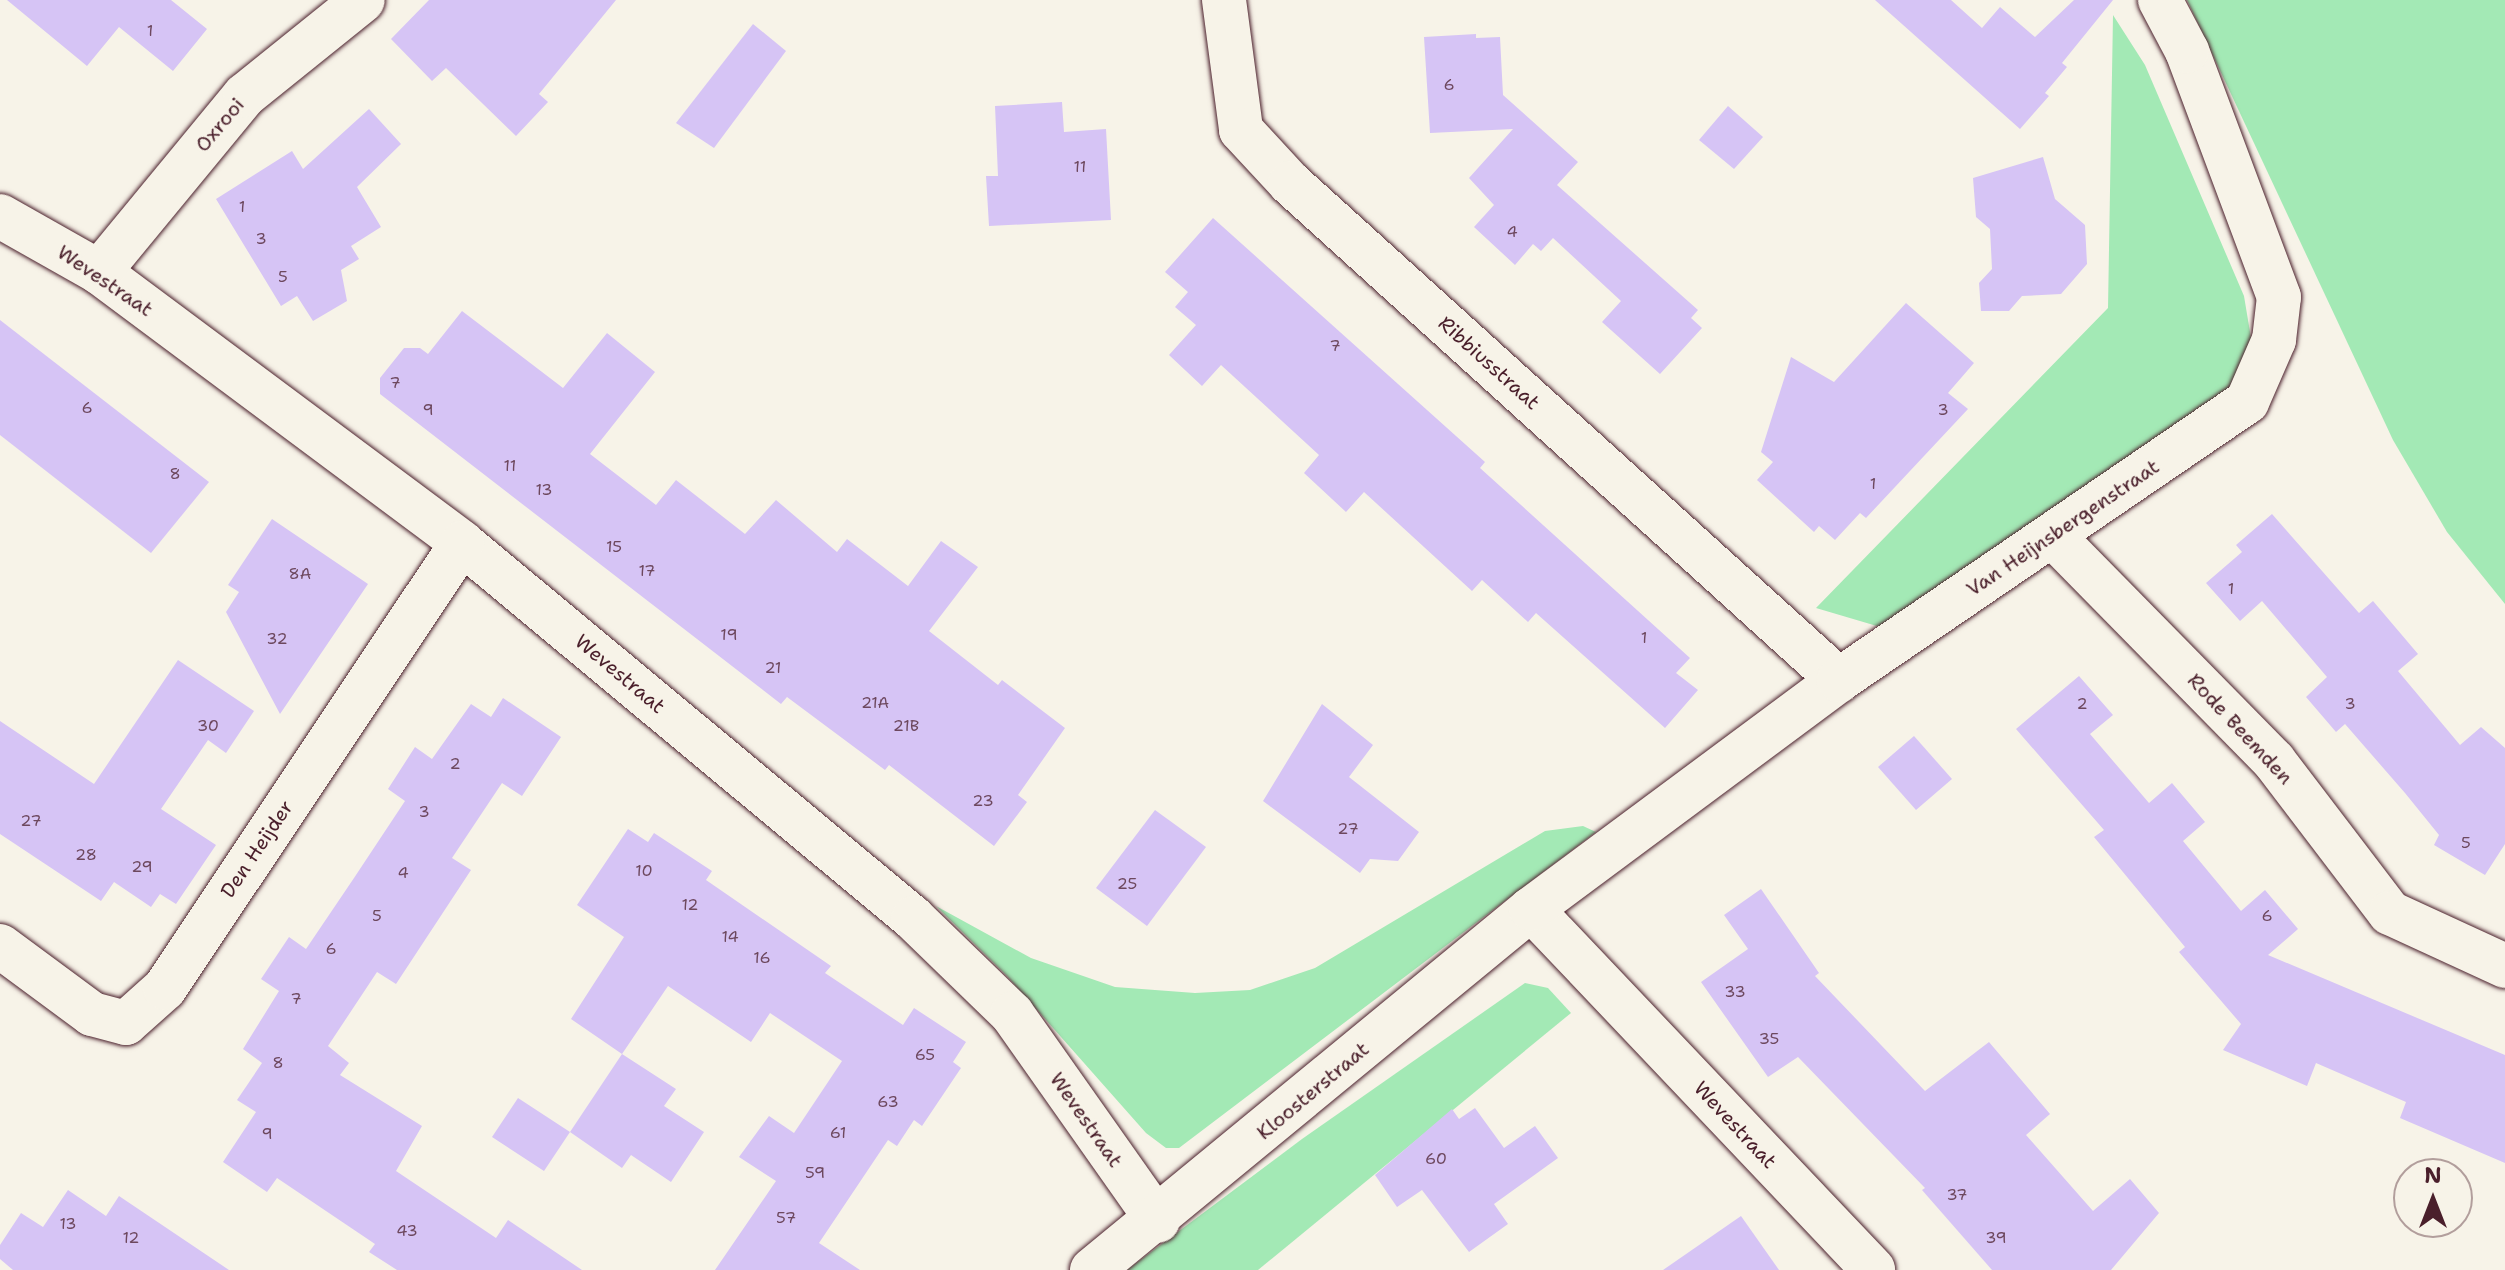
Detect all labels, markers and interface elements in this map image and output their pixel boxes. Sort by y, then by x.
house number: 1 [147,21,153,41]
house number: 6 [1443,75,1455,95]
street label: Oxrooi [191,93,249,157]
house number: 11 [1074,157,1086,177]
house number: 1 [239,197,245,217]
house number: 4 [1506,222,1518,242]
house number: 3 [255,229,267,249]
street label: Wevestraat [53,240,157,322]
house number: 5 [278,267,288,287]
street label: Ribbiusstraat [1433,311,1545,415]
house number: 7 [1329,336,1341,356]
house number: 7 [389,373,401,393]
house number: 6 [81,398,93,418]
house number: 9 [422,400,434,420]
house number: 3 [1937,400,1949,420]
street label: Van Heijnsbergenstraat [1962,454,2164,602]
house number: 11 [504,456,516,476]
house number: 8 [169,464,181,484]
house number: 1 [1870,474,1876,494]
house number: 13 [535,480,553,500]
house number: 15 [606,537,622,557]
house number: 17 [638,561,656,581]
house number: 8A [289,564,311,584]
house number: 1 [2228,579,2234,599]
house number: 19 [720,625,738,645]
house number: 1 [1641,628,1647,648]
house number: 32 [266,629,288,649]
street label: Wevestraat [570,629,670,719]
house number: 21 [764,658,782,678]
street label: Rode Beemden [2182,669,2298,789]
house number: 21A [861,693,889,713]
house number: 2 [2076,694,2088,714]
house number: 3 [2344,694,2356,714]
house number: 30 [197,716,219,736]
house number: 21B [893,716,919,736]
house number: 2 [449,754,461,774]
house number: 23 [972,791,994,811]
street label: Den Heijder [216,796,298,902]
house number: 3 [418,802,430,822]
house number: 27 [20,811,42,831]
house number: 27 [1337,819,1359,839]
house number: 5 [2461,833,2471,853]
house number: 28 [75,845,97,865]
house number: 29 [131,857,153,877]
house number: 10 [635,861,653,881]
house number: 4 [397,863,409,883]
house number: 25 [1117,874,1137,894]
house number: 12 [681,895,699,915]
house number: 5 [372,906,382,926]
house number: 6 [2261,906,2273,926]
house number: 14 [721,927,739,947]
house number: 6 [325,939,337,959]
house number: 16 [753,948,771,968]
house number: 33 [1724,982,1746,1002]
house number: 7 [290,989,302,1009]
house number: 35 [1759,1029,1779,1049]
street label: Kloosterstraat [1252,1037,1374,1145]
house number: 65 [915,1045,935,1065]
house number: 8 [272,1053,284,1073]
street label: Wevestraat [1045,1068,1127,1172]
street label: Wevestraat [1689,1076,1781,1174]
house number: 63 [877,1092,899,1112]
house number: 61 [830,1123,846,1143]
house number: 9 [261,1124,273,1144]
house number: 60 [1425,1149,1447,1169]
north arrow [2393,1158,2473,1238]
text: N [2424,1161,2442,1190]
house number: 59 [805,1163,825,1183]
house number: 37 [1946,1185,1968,1205]
house number: 57 [776,1208,796,1228]
house number: 13 [59,1214,77,1234]
house number: 43 [396,1221,418,1241]
house number: 12 [122,1228,140,1248]
house number: 39 [1985,1228,2007,1248]

